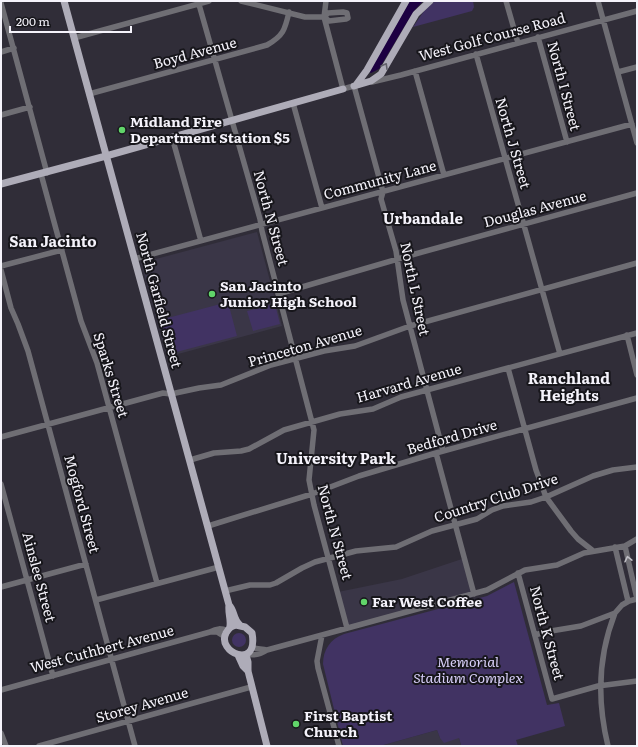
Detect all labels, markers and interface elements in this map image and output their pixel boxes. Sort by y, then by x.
street label: West Golf Course Road [416,7,568,65]
scale bar [10,8,131,34]
text: 200 m [16,12,50,30]
street label: Boyd Avenue [151,31,239,73]
street label: North I Street [543,39,587,133]
one-way arrow [381,63,388,70]
street label: North J Street [491,95,537,191]
place label: Midland Fire Department Station $5 [130,111,290,147]
marker: Midland Fire Department Station $5 [117,125,127,135]
street label: Community Lane [321,154,438,204]
street label: North N Street [250,168,294,268]
street label: Douglas Avenue [481,185,588,231]
district label: Urbandale [383,206,464,229]
district label: San Jacinto [9,229,97,252]
street label: North Garfield Street [132,230,188,370]
street label: North L Street [396,240,436,338]
place label: San Jacinto Junior High School [220,275,357,311]
marker: San Jacinto Junior High School [207,289,217,299]
street label: Princeton Avenue [245,319,364,371]
street label: Sparks Street [89,329,135,420]
street label: Harvard Avenue [354,358,464,407]
district label: Ranchland Heights [528,366,610,406]
street label: Bedford Drive [404,414,499,458]
district label: University Park [276,446,397,469]
street label: Mogford Street [60,452,106,555]
street label: Country Club Drive [431,468,560,527]
street label: North N Street [314,482,358,582]
street label: Ainslee Street [18,530,62,624]
one-way arrow [624,555,632,562]
street label: North K Street [526,583,570,682]
place label: Far West Coffee [372,591,482,611]
marker: Far West Coffee [359,597,369,607]
street label: West Cuthbert Avenue [28,619,176,677]
park label: Memorial Stadium Complex [413,651,523,687]
street label: Storey Avenue [93,681,190,727]
place label: First Baptist Church [304,705,393,741]
marker: First Baptist Church [291,719,301,729]

